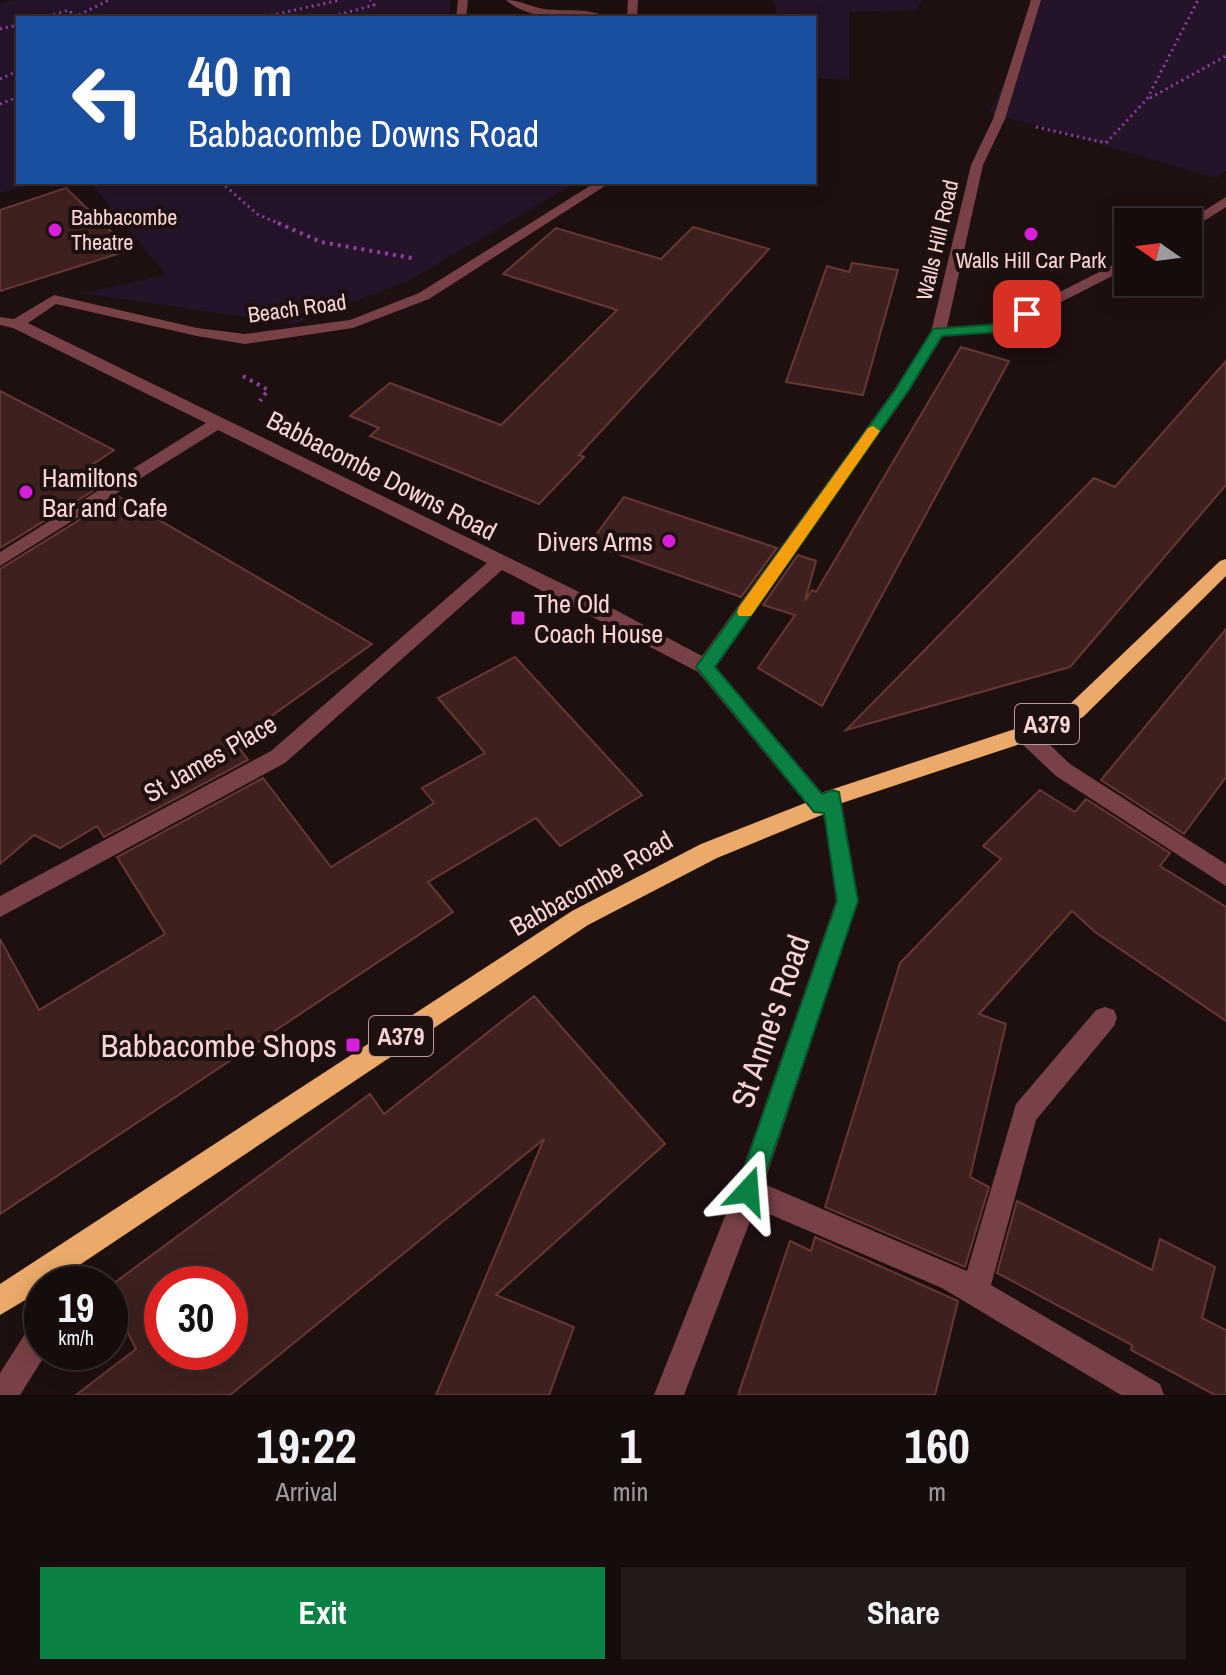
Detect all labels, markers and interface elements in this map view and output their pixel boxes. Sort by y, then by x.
text: 40 m [188,38,293,113]
icon: left [56,48,160,152]
text: Babbacombe Downs Road [188,110,539,158]
street label: Walls Hill Road [909,177,965,303]
place label: Babbacombe Theatre [71,202,177,257]
north arrow [1114,208,1202,296]
map controls [1114,208,1202,296]
marker: Babbacombe Theatre [46,221,64,239]
marker: Walls Hill Car Park [1022,225,1040,243]
place label: Walls Hill Car Park [956,245,1107,275]
pin [993,280,1061,348]
street label: Beach Road [246,286,348,330]
icon: arrive [1005,292,1049,336]
street label: Babbacombe Downs Road [261,402,503,548]
place label: Hamiltons Bar and Cafe [42,460,168,525]
marker: Hamiltons Bar and Cafe [17,483,35,501]
place label: Divers Arms [537,524,653,559]
marker: Divers Arms [660,532,678,550]
place label: The Old Coach House [534,586,663,651]
marker: The Old Coach House [509,609,527,627]
road number: A379 [1015,704,1079,744]
street label: St James Place [137,706,283,810]
street label: Babbacombe Road [503,822,679,944]
street label: St Anne's Road [720,929,820,1113]
road number: A379 [369,1016,433,1056]
place label: Babbacombe Shops [101,1024,337,1067]
marker: Babbacombe Shops [344,1036,362,1054]
position arrow [706,1149,790,1233]
speed limit sign: 30 [144,1266,248,1370]
text: 19 [58,1281,94,1334]
text: km/h [58,1324,94,1351]
text: 19:22 [256,1413,357,1478]
text: 1 [620,1413,641,1478]
text: 160 [904,1413,970,1478]
text: Arrival [276,1474,337,1509]
text: min [613,1474,648,1509]
text: m [928,1474,946,1509]
button: Exit [40,1567,605,1659]
button: Share [621,1567,1186,1659]

